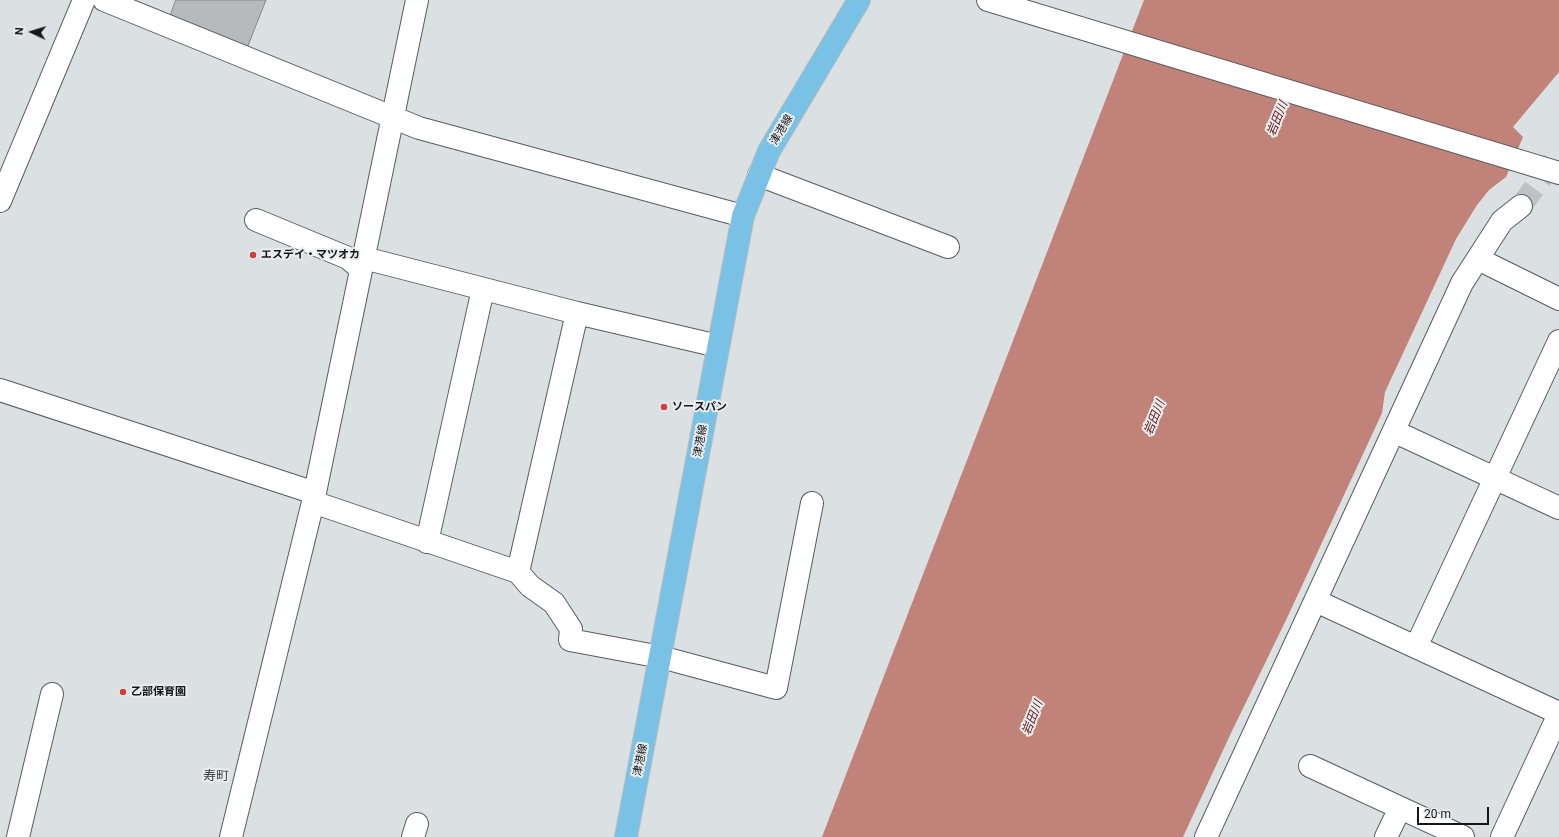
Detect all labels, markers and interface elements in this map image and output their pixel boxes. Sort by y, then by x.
north arrow [12,12,52,52]
text: N [13,27,26,35]
water label: 岩田川 [1265,100,1291,138]
street label: 津港線 [768,112,796,148]
place label: エスデイ・マツオカ [261,248,360,262]
marker: エスデイ・マツオカ [248,250,258,260]
water label: 岩田川 [1142,399,1168,437]
place label: ソースパン [672,400,727,414]
marker: ソースパン [659,402,669,412]
street label: 津港線 [692,424,710,458]
place label: 乙部保育園 [131,685,186,699]
marker: 乙部保育園 [118,687,128,697]
water label: 岩田川 [1020,699,1046,737]
street label: 津港線 [631,743,651,777]
district label: 寿町 [203,769,229,785]
scale bar [1419,799,1491,825]
text: 20 m [1424,807,1451,821]

